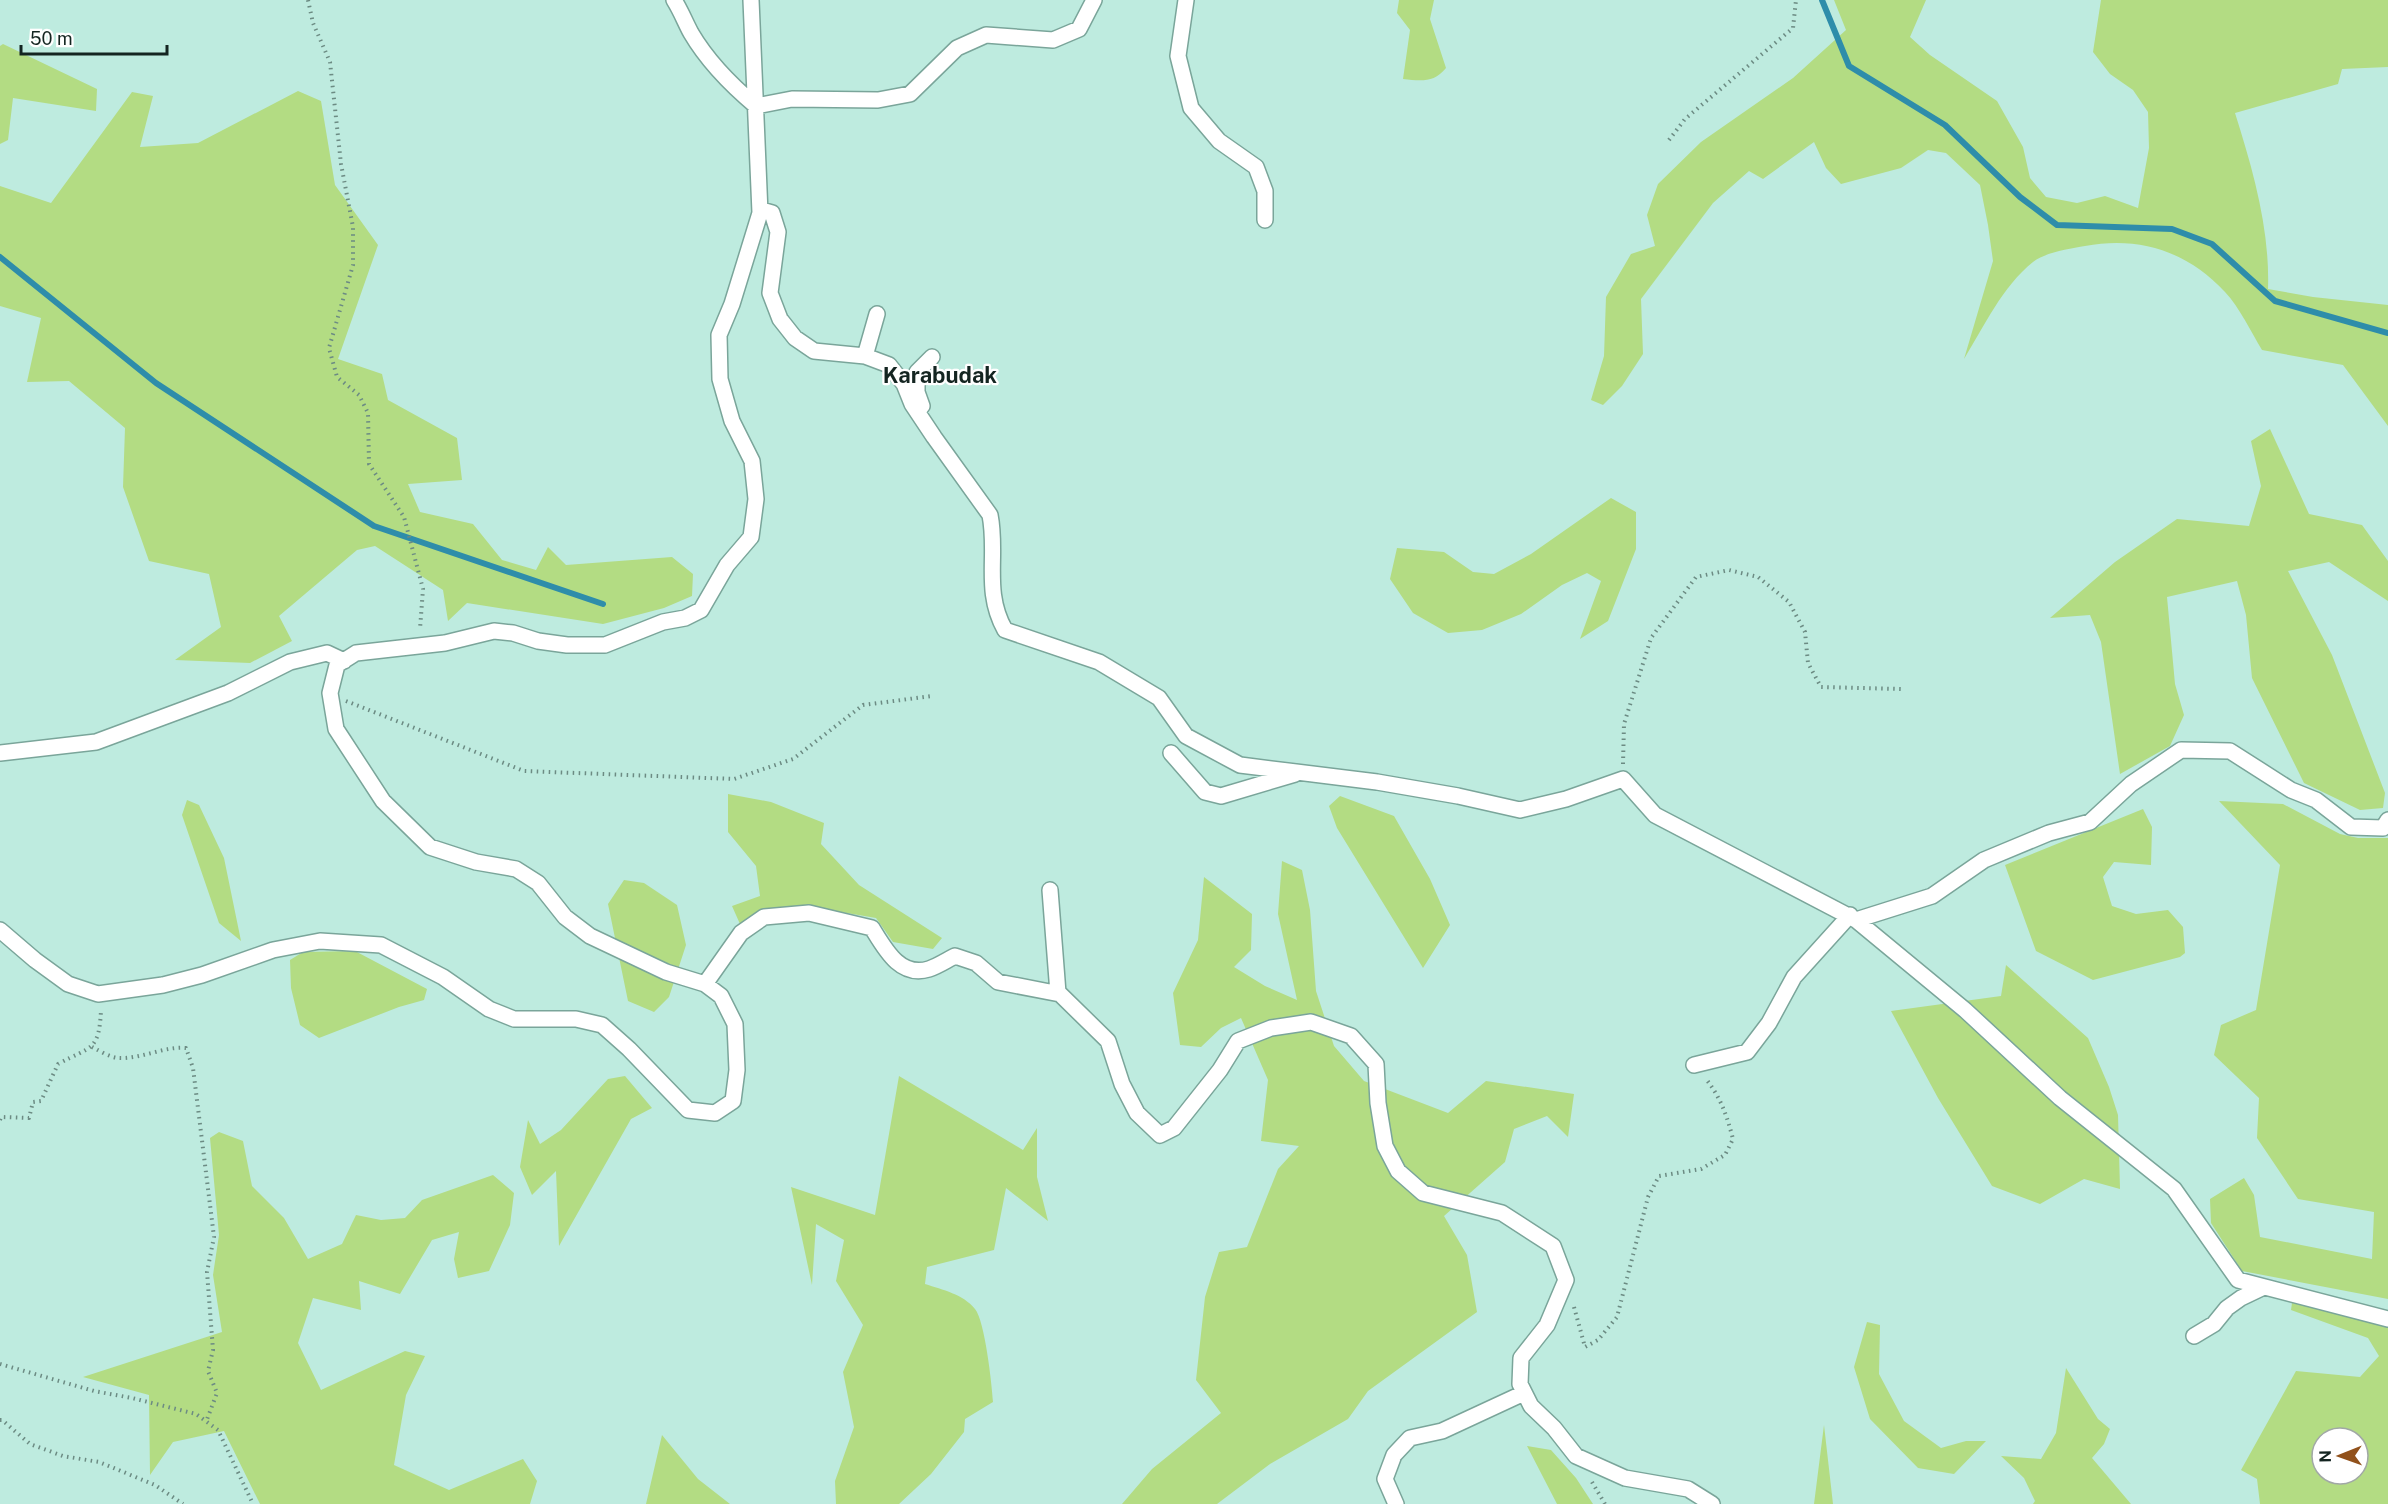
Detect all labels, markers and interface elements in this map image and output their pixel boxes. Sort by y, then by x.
scale bar [21,18,166,56]
text: 50 m [30,28,73,49]
district label: Karabudak [883,362,997,388]
north arrow [2310,1426,2370,1486]
text: N [2316,1450,2335,1463]

